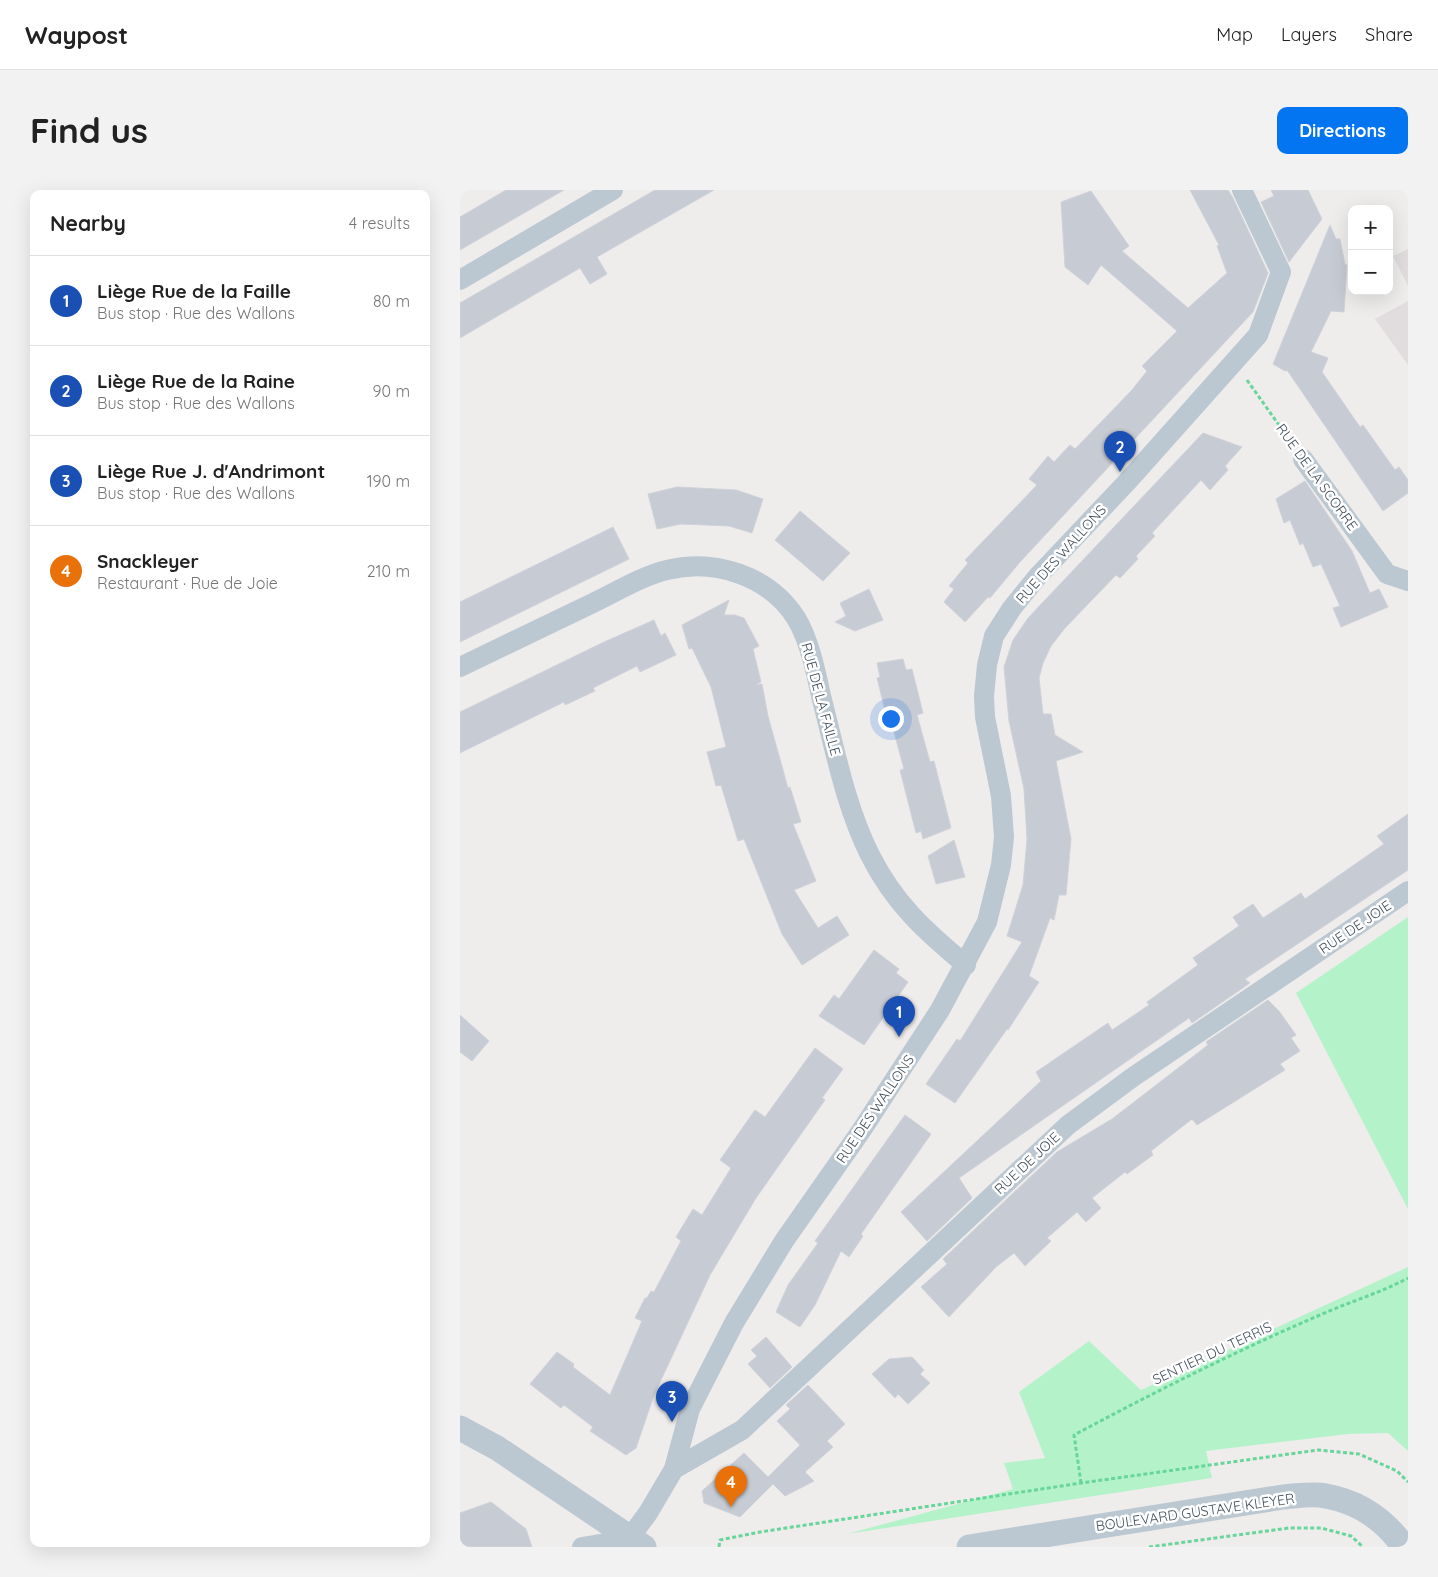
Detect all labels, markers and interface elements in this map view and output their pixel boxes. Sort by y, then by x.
text: Waypost [25,20,128,50]
text: Map [1216,23,1253,46]
text: Layers [1281,23,1337,46]
text: Share [1365,23,1413,46]
button: Directions [1277,107,1408,154]
text: Find us [30,108,148,152]
map controls [1348,205,1393,295]
button: + [1348,205,1393,250]
text: Nearby [50,210,126,236]
text: 4 results [349,213,410,233]
button: − [1348,250,1393,295]
text: Liège Rue de la Faille [97,279,291,303]
text: 1 [63,291,69,311]
text: 80 m [373,291,410,311]
text: Bus stop · Rue des Wallons [97,303,295,323]
text: Liège Rue de la Raine [97,369,295,393]
text: 2 [61,381,71,401]
text: 90 m [373,381,410,401]
text: Bus stop · Rue des Wallons [97,393,295,413]
street label: RUE DE LA SCORRE [1272,420,1362,534]
pin: 2 [1104,431,1136,472]
text: Liège Rue J. d'Andrimont [97,459,325,483]
text: 3 [62,471,70,491]
text: 190 m [367,471,410,491]
text: Bus stop · Rue des Wallons [97,483,295,503]
street label: RUE DES WALLONS [1012,501,1110,607]
text: Snackleyer [97,549,199,573]
text: 4 [61,561,71,581]
text: 210 m [367,561,410,581]
text: Restaurant · Rue de Joie [97,573,278,593]
street label: RUE DE LA FAILLE [797,641,845,757]
your location [878,706,904,732]
street label: RUE DE JOIE [1316,896,1395,958]
pin: 1 [883,996,915,1037]
street label: RUE DES WALLONS [832,1051,918,1167]
street label: RUE DE JOIE [990,1128,1064,1198]
street label: SENTIER DU TERRIS [1149,1317,1275,1389]
pin: 3 [656,1381,688,1422]
pin: 4 [715,1466,747,1507]
street label: BOULEVARD GUSTAVE KLEYER [1095,1489,1295,1535]

